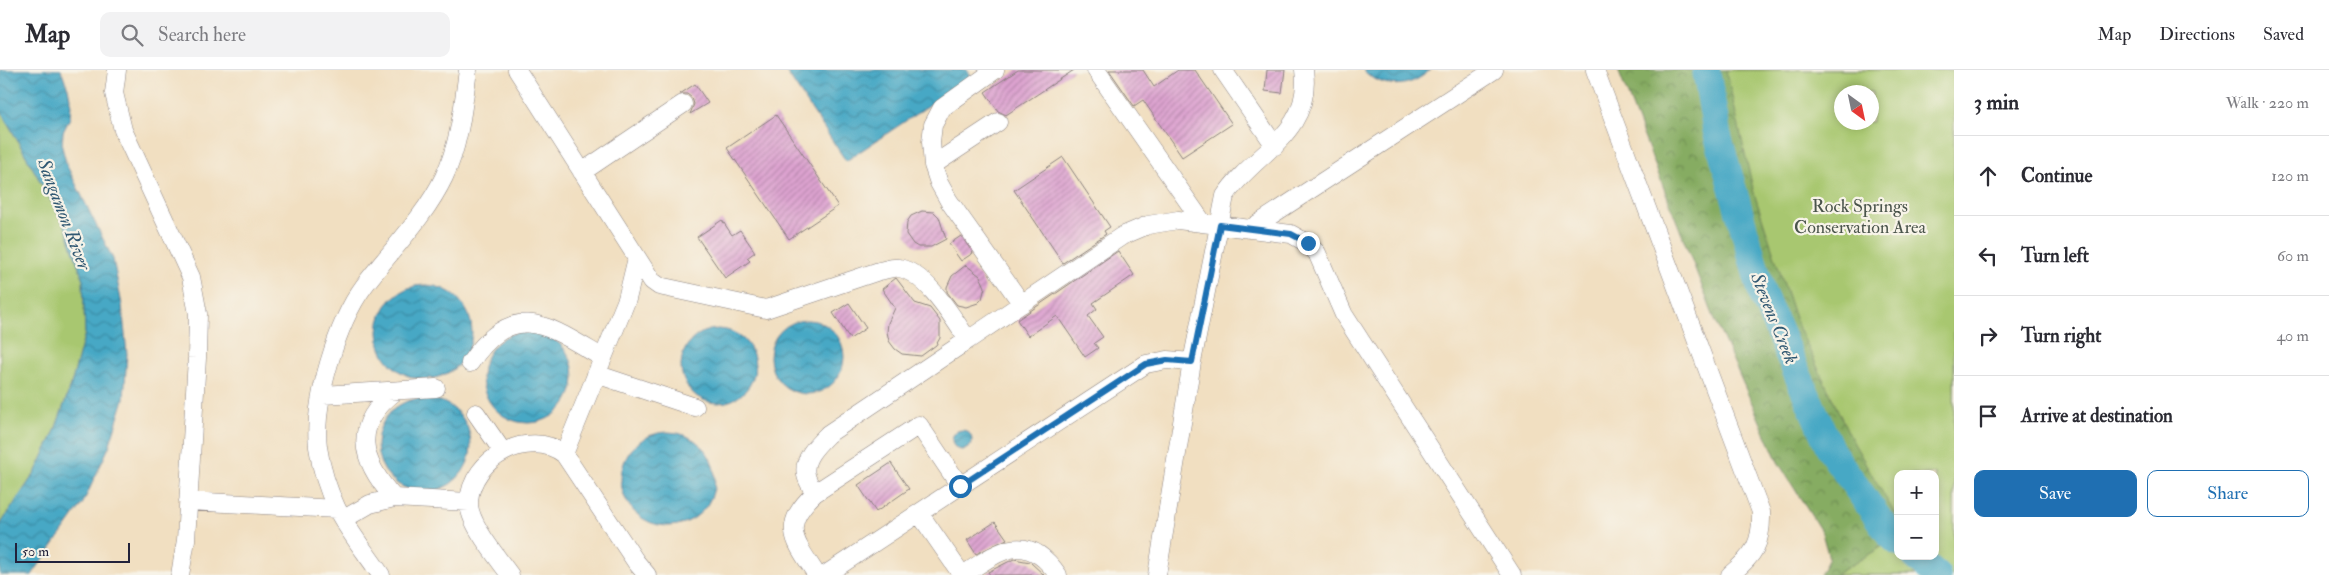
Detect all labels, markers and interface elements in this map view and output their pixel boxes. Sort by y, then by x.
search box [100,12,450,57]
text: Map [25,19,70,50]
icon: search [118,21,146,49]
text: Search here [158,23,246,47]
text: Map [2098,23,2131,46]
text: Directions [2159,23,2235,46]
text: Saved [2263,23,2304,46]
north arrow [1834,85,1879,130]
text: 3 min [1974,89,2019,116]
text: Walk · 220 m [2226,93,2309,113]
water label: Sangamon River [31,154,97,274]
icon: ahead [1974,162,2002,190]
text: Continue [2021,164,2092,188]
text: 120 m [2271,166,2309,186]
park label: Rock Springs Conservation Area [1794,195,1927,239]
route end [1297,232,1320,255]
icon: left [1974,242,2002,270]
text: Turn left [2021,244,2089,268]
text: 60 m [2277,246,2309,266]
water label: Stevens Creek [1745,268,1803,368]
icon: right [1974,322,2002,350]
text: Turn right [2021,324,2101,348]
text: 40 m [2276,326,2309,346]
icon: arrive [1974,402,2002,430]
text: Arrive at destination [2021,404,2173,428]
map controls [1894,470,1939,560]
button: + [1894,470,1939,515]
button: Save [1974,470,2137,517]
button: Share [2147,470,2309,517]
route start [949,475,972,498]
button: − [1894,515,1939,560]
scale bar [15,540,130,563]
text: 50 m [22,543,49,560]

